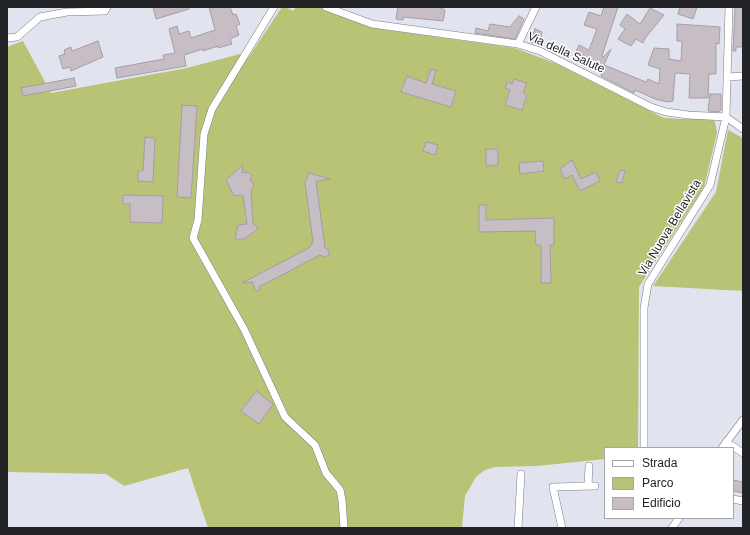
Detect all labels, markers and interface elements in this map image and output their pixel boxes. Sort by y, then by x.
street label: Via della Salute [525,30,607,76]
street label: Via Nuova Bellavista [636,177,704,279]
legend [604,447,734,519]
text: Strada [642,456,677,470]
text: Parco [642,476,673,490]
text: Edificio [642,496,681,510]

